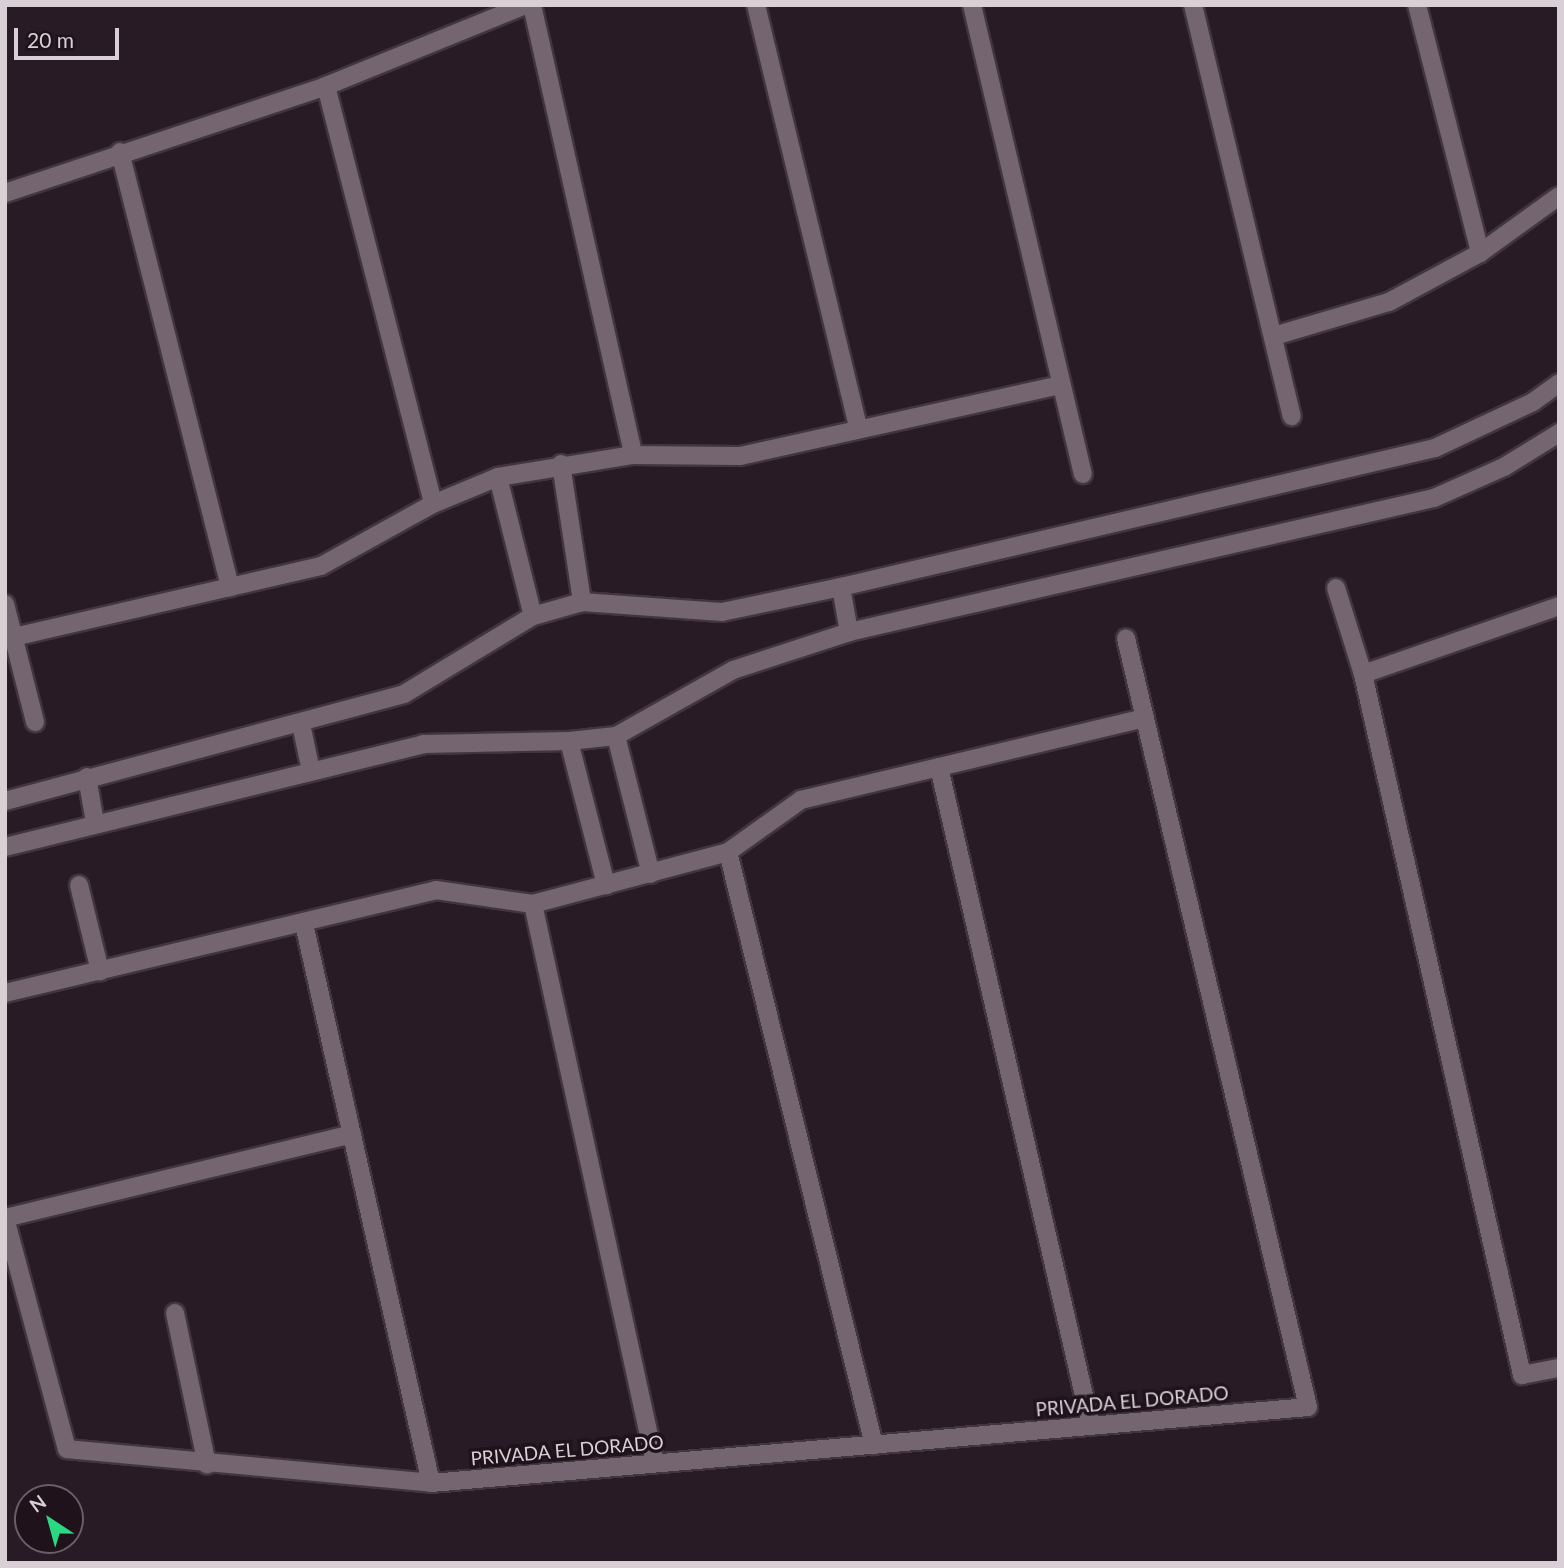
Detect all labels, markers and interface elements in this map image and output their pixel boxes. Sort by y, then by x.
scale bar [18,14,122,58]
text: 20 m [27,27,74,52]
street label: PRIVADA EL DORADO [1034,1381,1230,1421]
street label: PRIVADA EL DORADO [469,1430,665,1470]
north arrow [14,1484,84,1554]
text: N [25,1490,50,1517]

